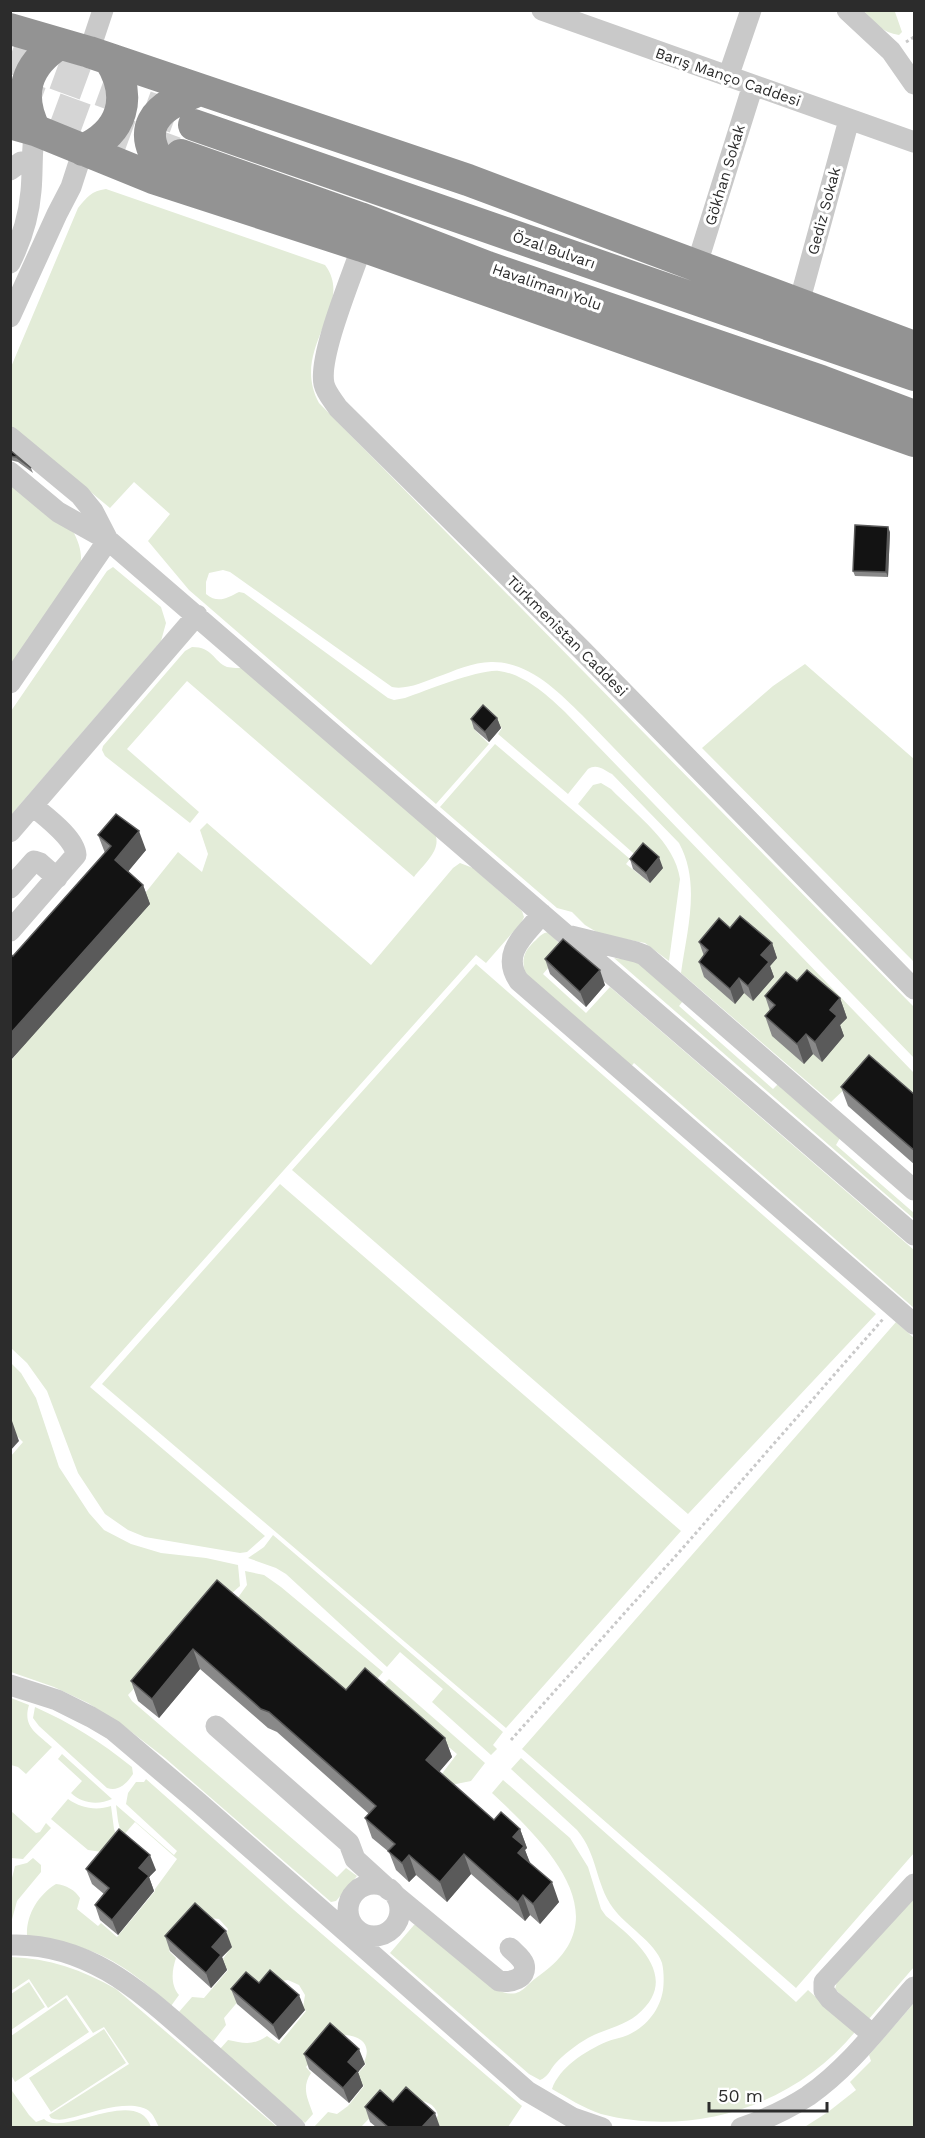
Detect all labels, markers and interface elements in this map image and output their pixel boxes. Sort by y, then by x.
street label: Barış Manço Caddesi [653,44,803,110]
street label: Gökhan Sokak [701,122,749,228]
street label: Gediz Sokak [804,165,844,257]
street label: Özal Bulvarı [510,227,598,273]
street label: Havalimanı Yolu [490,260,604,314]
street label: Türkmenistan Caddesi [503,572,631,700]
scale bar [709,2075,828,2113]
text: 50 m [718,2085,763,2106]

